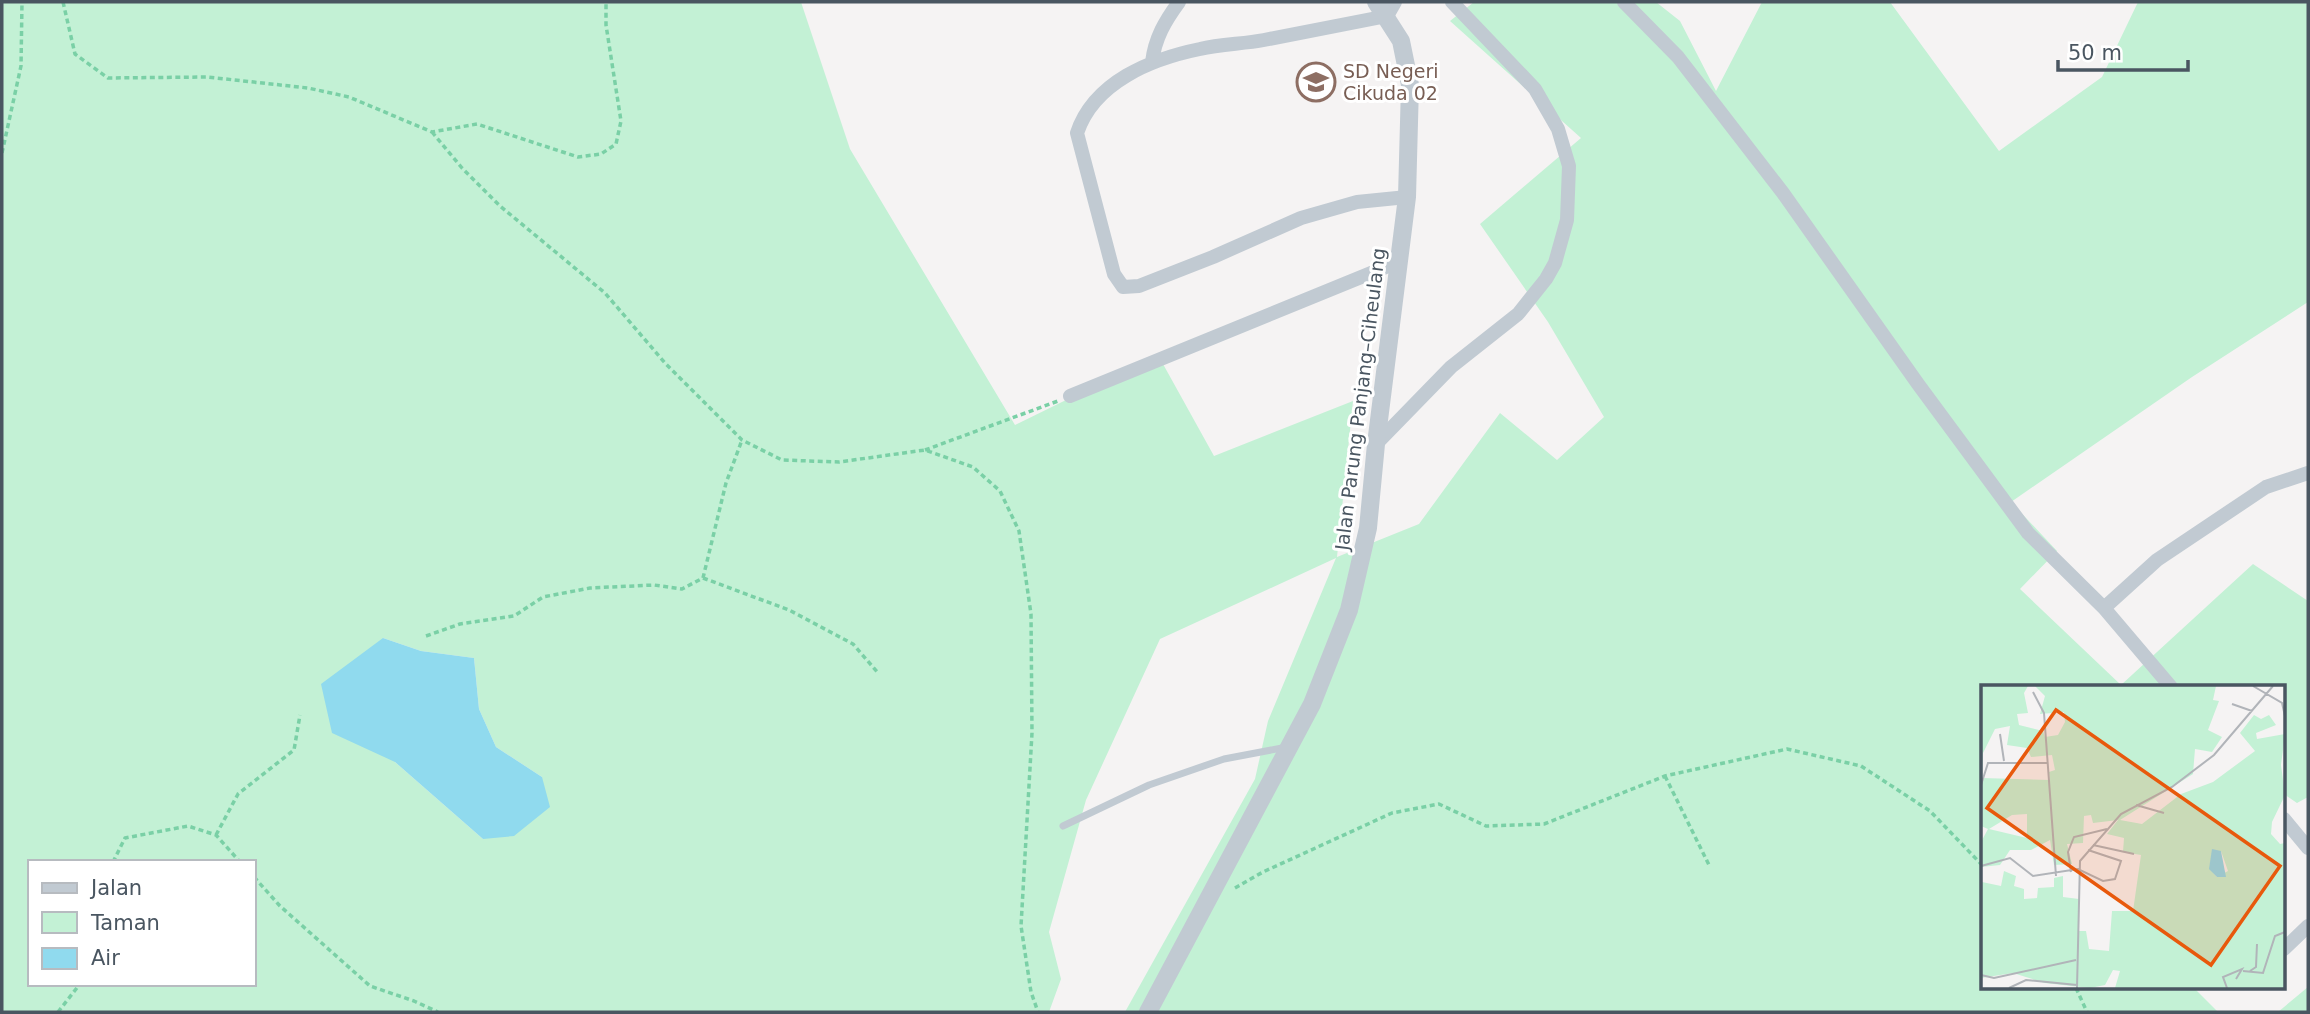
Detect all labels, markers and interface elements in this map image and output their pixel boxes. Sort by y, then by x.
scale bar [2058,28,2188,72]
text: 50 m [2068,41,2122,65]
place label: SD Negeri Cikuda 02 [1343,60,1438,104]
school or university icon: SD Negeri Cikuda 02 [1295,61,1337,103]
street label: Jalan Parung Panjang–Ciheulang [1330,246,1389,553]
inset map [1981,685,2286,990]
legend [28,860,256,986]
text: Jalan [89,876,142,900]
text: Taman [90,911,160,935]
text: Air [91,946,120,970]

